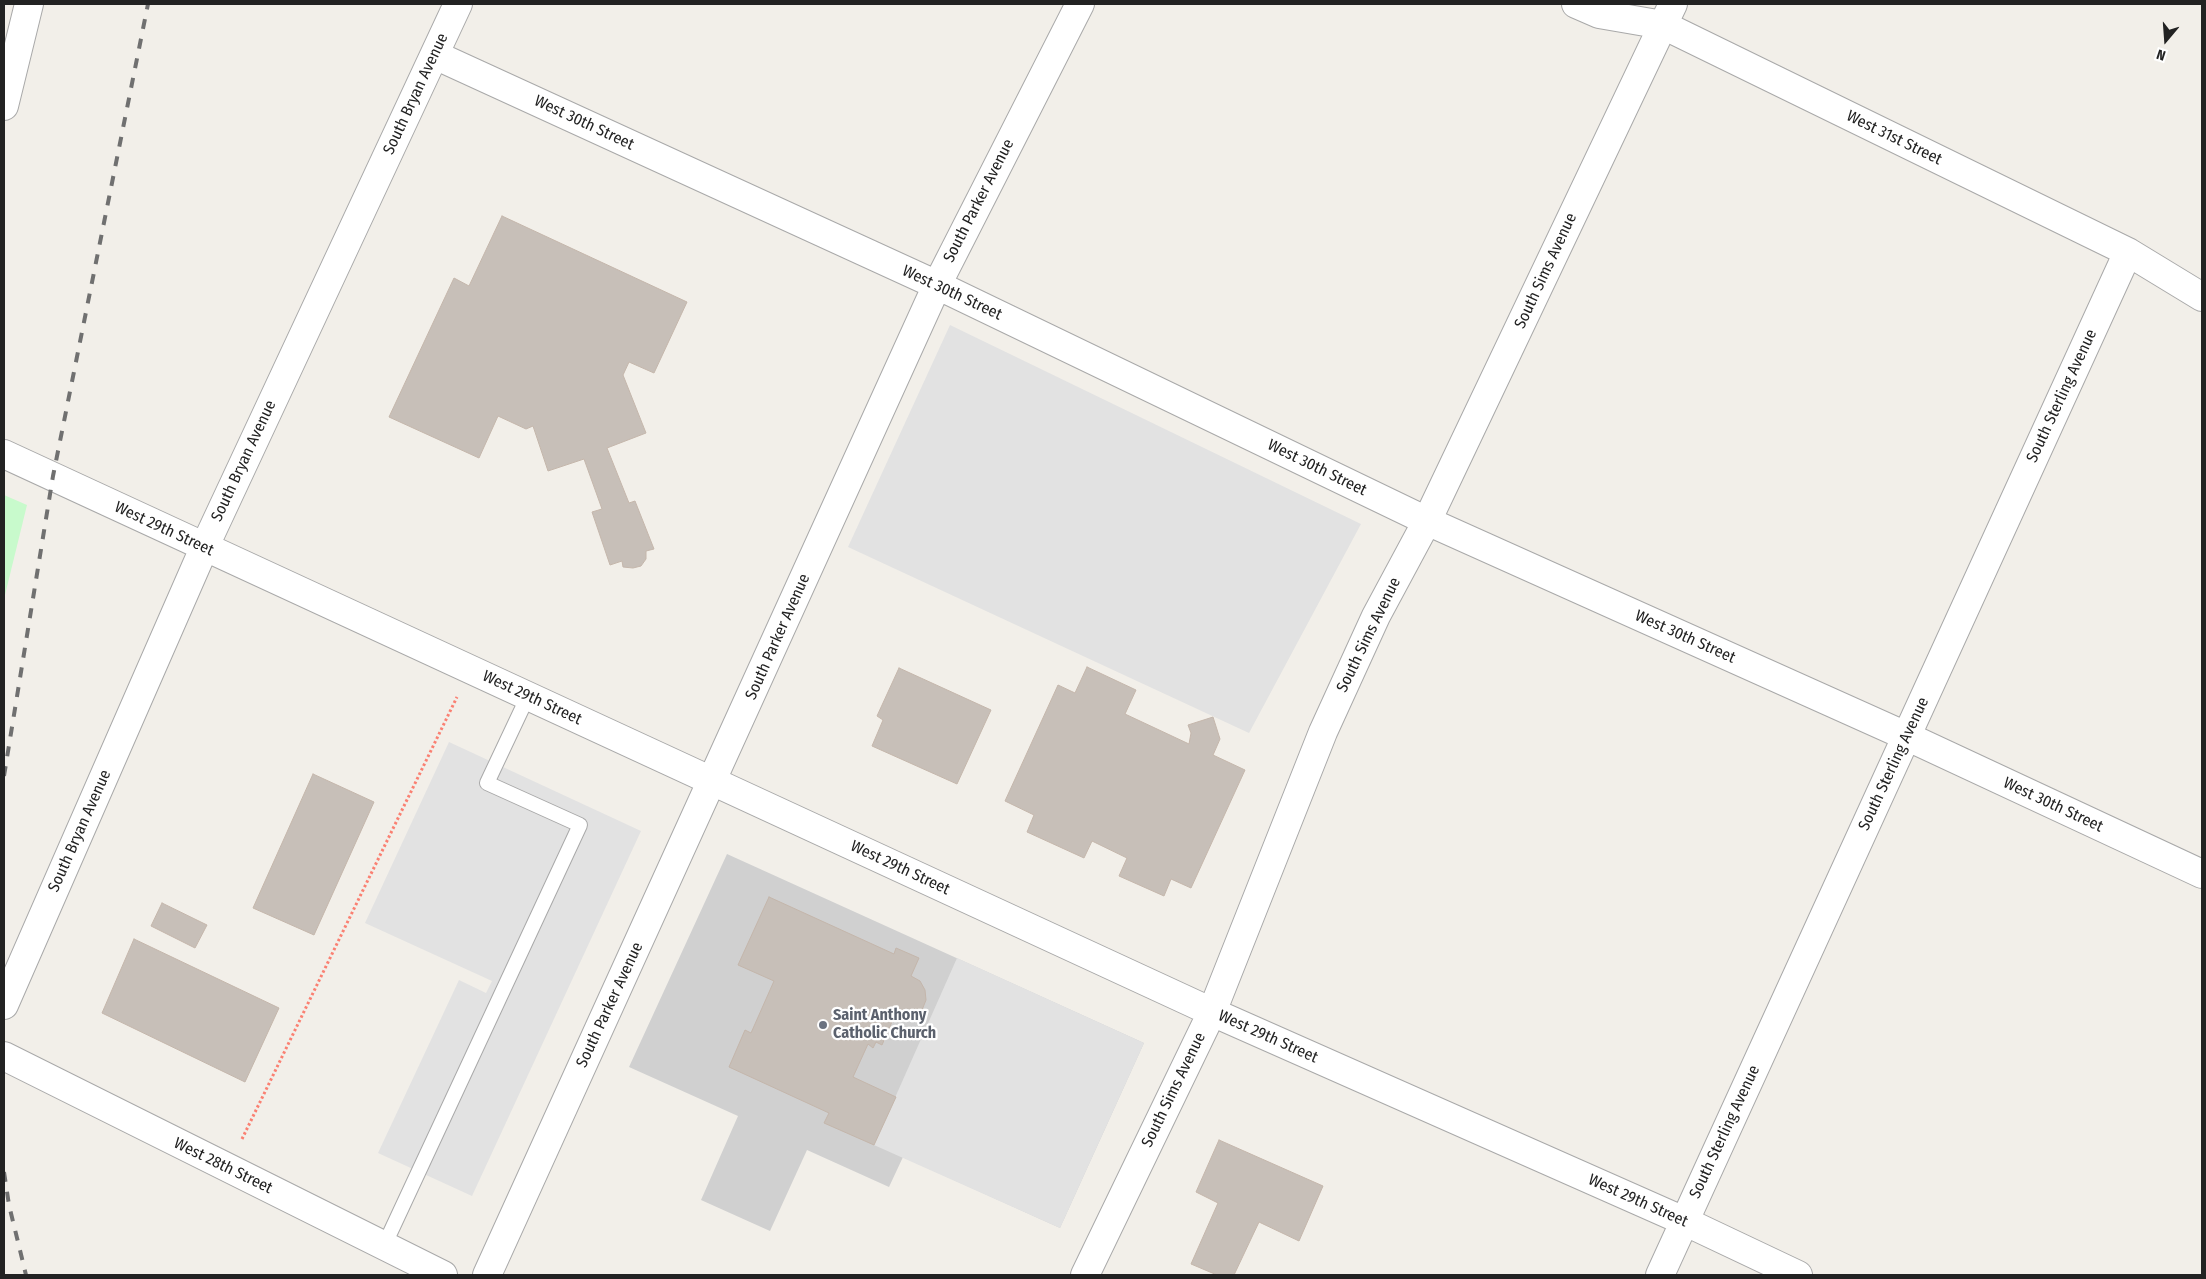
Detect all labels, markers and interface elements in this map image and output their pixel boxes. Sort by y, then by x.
north arrow [2141,15,2191,65]
street label: South Bryan Avenue [380,30,452,158]
text: N [2155,45,2168,64]
street label: West 30th Street [531,92,637,154]
street label: West 31st Street [1843,107,1945,169]
street label: South Parker Avenue [940,136,1018,266]
street label: South Sims Avenue [1511,210,1581,332]
street label: West 30th Street [899,262,1005,324]
street label: South Sterling Avenue [2023,326,2101,466]
street label: South Bryan Avenue [208,397,280,525]
street label: West 30th Street [1264,436,1370,500]
street label: West 29th Street [111,498,217,560]
street label: South Parker Avenue [742,571,814,703]
street label: South Sims Avenue [1333,575,1405,695]
street label: West 30th Street [1632,606,1738,668]
street label: West 29th Street [479,667,585,729]
street label: South Sterling Avenue [1855,694,1933,834]
street label: South Bryan Avenue [44,767,116,895]
street label: West 30th Street [2000,774,2106,836]
street label: West 29th Street [847,837,953,899]
street label: South Parker Avenue [573,939,647,1071]
place label: Saint Anthony Catholic Church [833,1006,936,1044]
street label: West 29th Street [1215,1006,1321,1068]
marker: Saint Anthony Catholic Church [817,1019,829,1031]
street label: South Sims Avenue [1138,1030,1210,1150]
street label: South Sterling Avenue [1686,1062,1764,1202]
street label: West 28th Street [171,1134,275,1198]
street label: West 29th Street [1585,1170,1691,1232]

